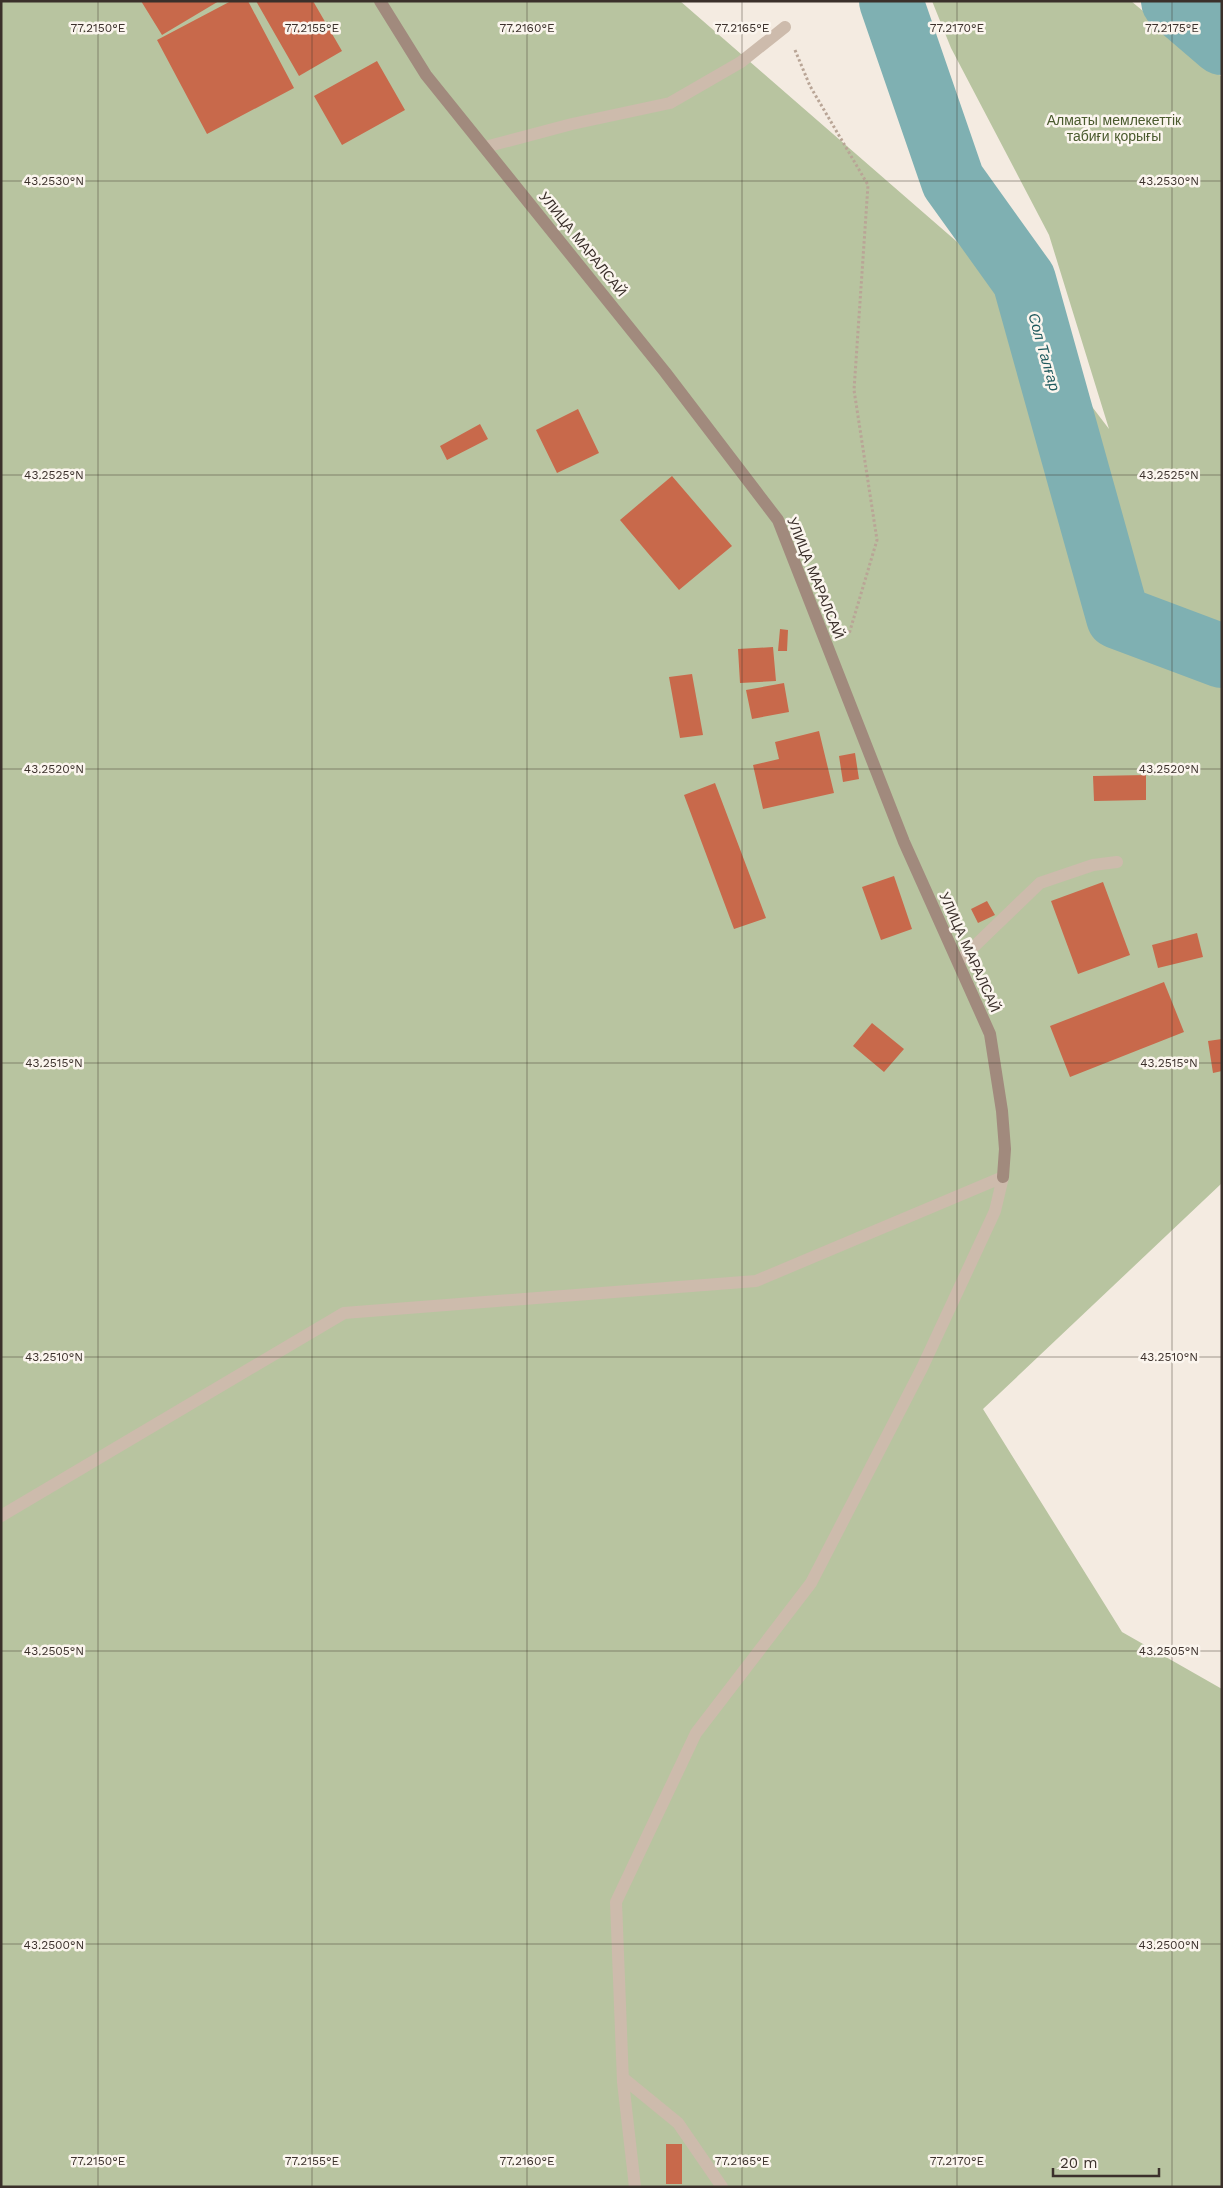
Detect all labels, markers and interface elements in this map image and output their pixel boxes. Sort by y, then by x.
text: 77.2150°E [71,21,126,35]
text: 77.2155°E [285,21,340,35]
text: 77.2160°E [499,21,555,35]
text: 77.2165°E [715,21,770,35]
text: 77.2170°E [930,21,985,35]
text: 77.2175°E [1145,21,1199,35]
park label: Алматы мемлекеттік табиғи қорығы [1047,112,1182,144]
text: 43.2530°N [24,174,84,188]
text: 43.2530°N [1139,174,1199,188]
street label: УЛИЦА МАРАЛСАЙ [536,188,631,299]
water label: Сол Талғар [1024,311,1064,393]
text: 43.2525°N [24,468,84,482]
text: 43.2525°N [1139,468,1199,482]
street label: УЛИЦА МАРАЛСАЙ [784,515,849,641]
text: 43.2520°N [24,762,84,776]
text: 43.2520°N [1139,762,1199,776]
street label: УЛИЦА МАРАЛСАЙ [936,889,1005,1014]
text: 43.2515°N [25,1056,83,1070]
text: 43.2515°N [1140,1056,1198,1070]
text: 43.2510°N [25,1350,83,1364]
text: 43.2510°N [1140,1350,1198,1364]
text: 43.2505°N [24,1644,84,1658]
text: 43.2505°N [1139,1644,1199,1658]
text: 43.2500°N [24,1938,84,1952]
text: 43.2500°N [1139,1938,1199,1952]
scale bar [1053,2146,1159,2178]
text: 77.2150°E [71,2154,126,2168]
text: 77.2155°E [285,2154,340,2168]
text: 77.2160°E [499,2154,555,2168]
text: 77.2165°E [715,2154,770,2168]
text: 77.2170°E [930,2154,985,2168]
text: 20 m [1060,2154,1098,2172]

